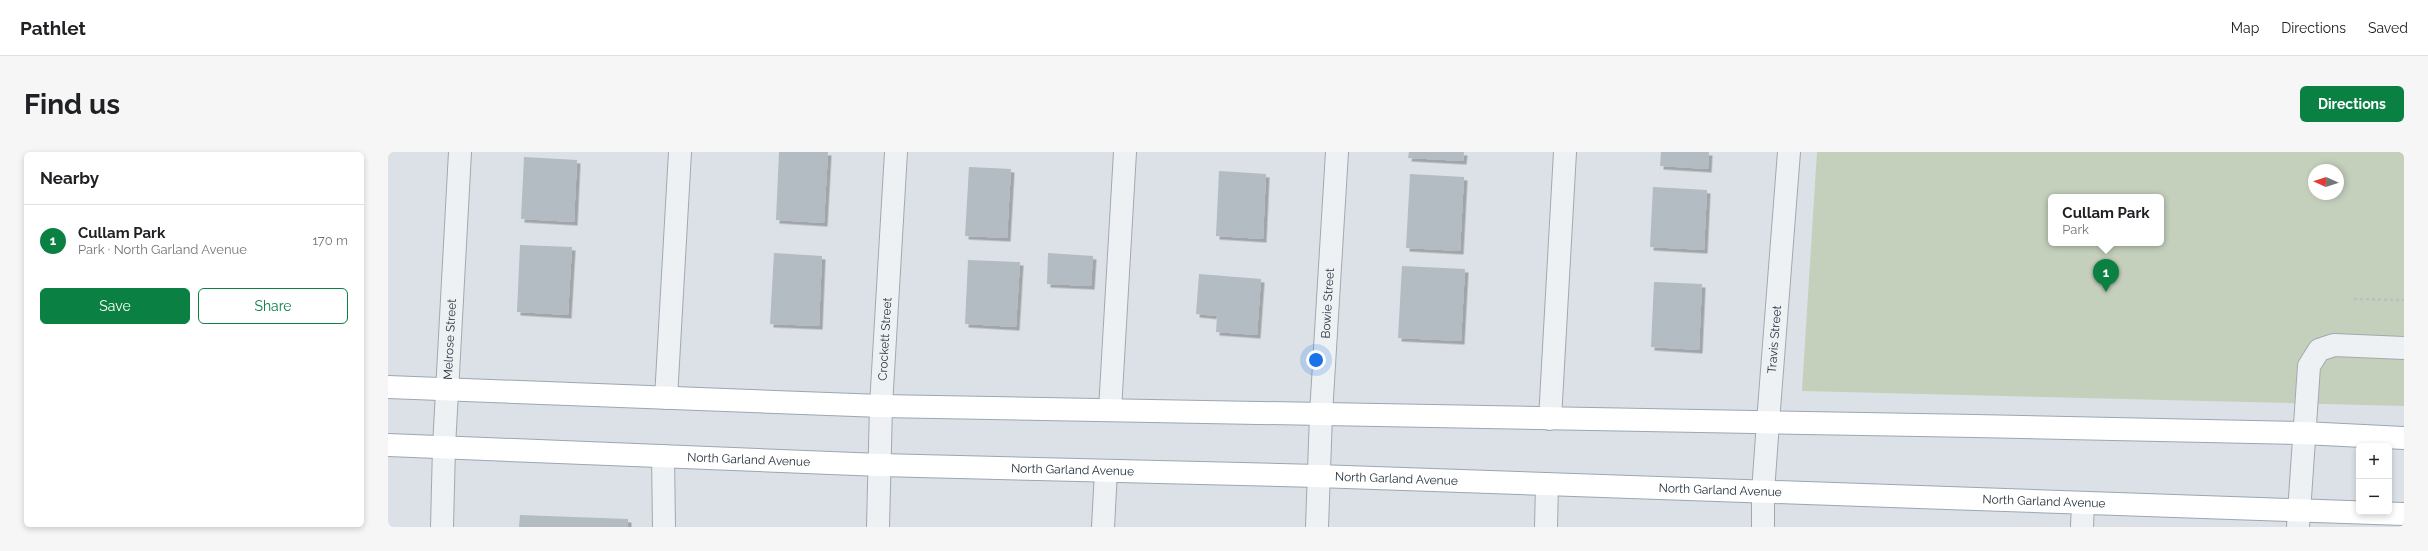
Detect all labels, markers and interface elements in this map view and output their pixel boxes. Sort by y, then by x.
text: Pathlet [20,17,86,39]
text: Map [2231,20,2259,36]
text: Directions [2281,20,2346,36]
text: Saved [2368,20,2408,36]
button: Directions [2300,86,2404,122]
text: Find us [24,88,120,121]
north arrow [2308,164,2344,200]
text: Nearby [40,168,99,188]
popup [2048,194,2164,246]
text: Cullam Park [2062,204,2150,222]
text: Park [2062,222,2089,237]
text: Cullam Park [78,224,165,242]
text: 1 [50,233,56,248]
text: 170 m [312,233,348,248]
text: Park · North Garland Avenue [78,242,247,257]
pin: 1 [2093,259,2119,292]
street label: Bowie Street [1319,268,1337,339]
button: Save [40,288,190,324]
button: Share [198,288,348,324]
street label: Crockett Street [875,297,894,381]
street label: Melrose Street [441,298,459,380]
street label: Travis Street [1765,305,1784,374]
your location [1306,350,1326,370]
map controls [2356,443,2392,515]
button: + [2356,443,2392,479]
street label: North Garland Avenue [687,450,810,469]
street label: North Garland Avenue [1011,461,1134,478]
street label: North Garland Avenue [1335,470,1458,488]
button: − [2356,479,2392,515]
street label: North Garland Avenue [1658,481,1782,499]
street label: North Garland Avenue [1982,492,2106,511]

